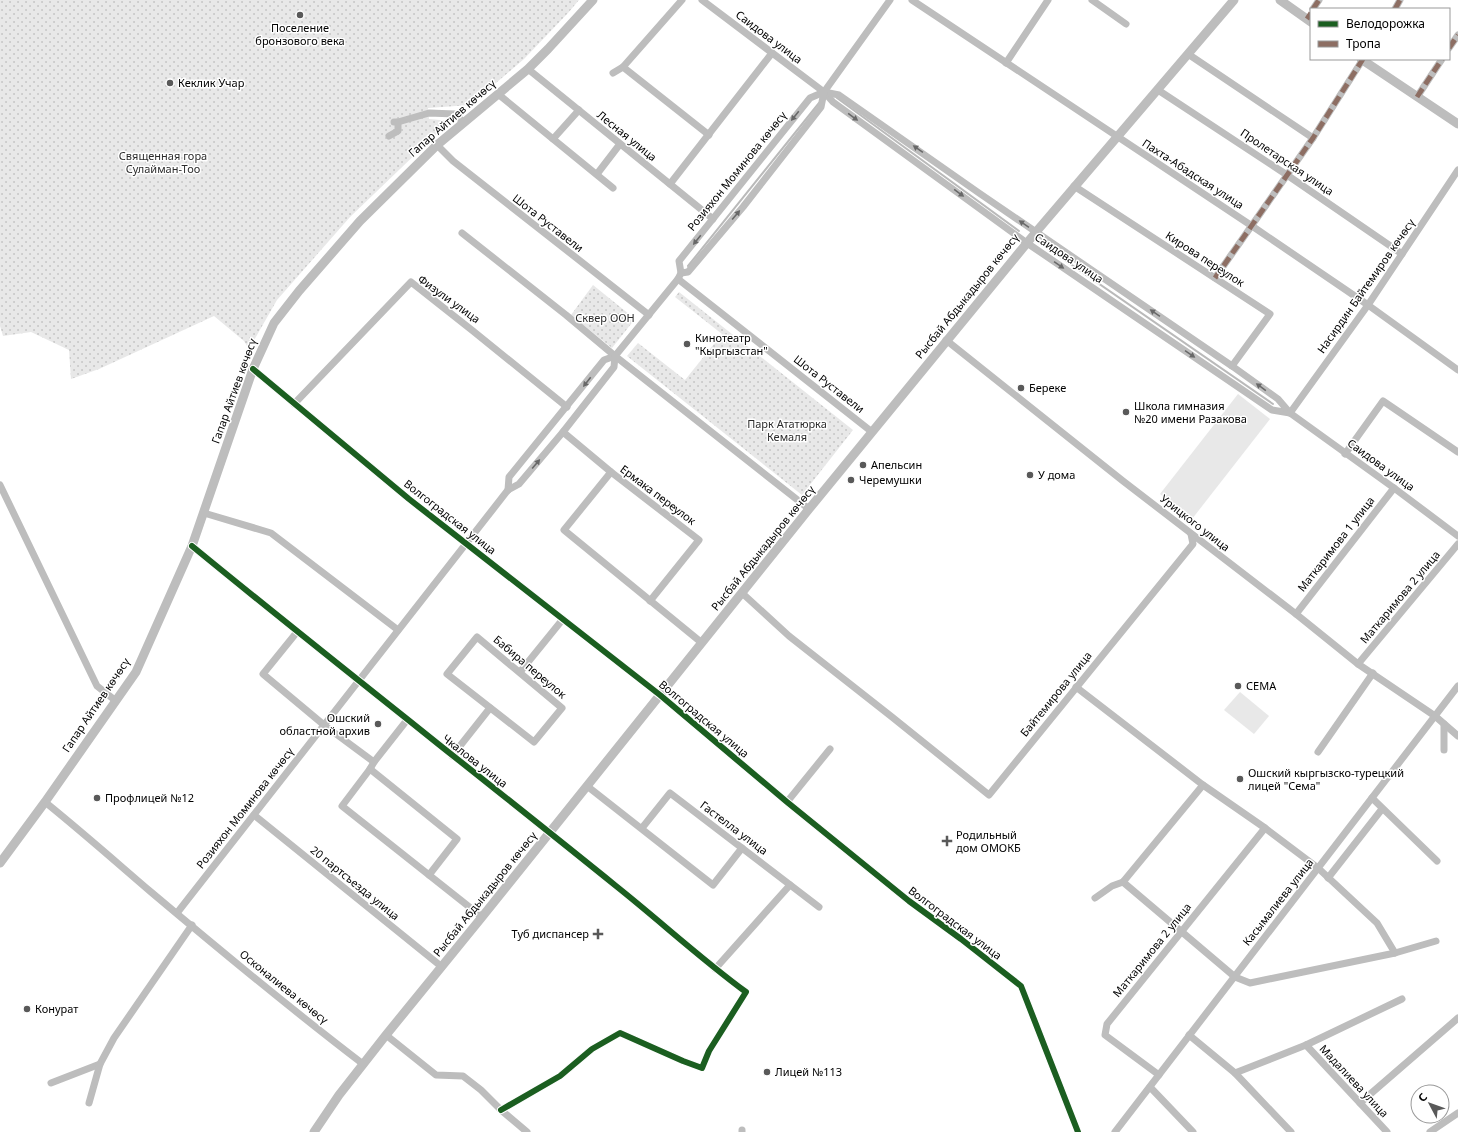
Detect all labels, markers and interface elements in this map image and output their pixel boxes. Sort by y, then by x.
street label: Саидова улица [733,7,806,67]
legend [1310,8,1450,60]
marker: Поселение бронзового века [295,10,305,20]
text: Велодорожка [1346,15,1425,32]
place label: Поселение бронзового века [255,20,345,48]
text: Тропа [1346,35,1381,52]
place label: Кеклик Учар [178,75,245,90]
street label: Гапар Айтиев көчөсү [405,75,499,160]
marker: Кеклик Учар [165,78,175,88]
street label: Лесная улица [594,107,660,164]
street label: Розияхон Моминова көчөсү [684,107,790,234]
one-way arrow [791,111,800,122]
one-way arrow [848,113,859,121]
street label: Пролетарская улица [1238,125,1337,198]
street label: Пахта-Абадская улица [1140,135,1247,212]
one-way arrow [912,145,923,153]
park label: Священная гора Сулайман-Тоо [119,148,207,176]
one-way arrow [953,189,964,197]
street label: Шота Руставели [510,190,587,255]
one-way arrow [732,210,741,220]
street label: Насирдин Байтемиров көчөсү [1313,215,1418,356]
one-way arrow [1019,220,1029,228]
street label: Кирова переулок [1163,227,1248,290]
street label: Саидова улица [1032,229,1106,286]
street label: Рысбай Абдыкадыров көчөсү [911,230,1022,361]
one-way arrow [692,234,701,245]
one-way arrow [1054,261,1064,269]
street label: Физули улица [415,271,483,326]
one-way arrow [1149,309,1160,317]
park label: Сквер ООН [575,310,635,325]
place label: Кинотеатр "Кыргызстан" [695,330,768,358]
street label: Гапар Айтиев көчөсү [208,336,260,445]
marker: Кинотеатр "Кыргызстан" [682,339,692,349]
one-way arrow [1184,350,1195,358]
street label: Шота Руставели [791,351,868,416]
one-way arrow [583,376,591,387]
place label: Береке [1029,380,1066,395]
marker: Береке [1016,383,1026,393]
one-way arrow [1256,383,1267,391]
place label: Школа гимназия №20 имени Разакова [1134,398,1247,426]
marker: Школа гимназия №20 имени Разакова [1121,407,1131,417]
park label: Парк Ататюрка Кемаля [747,416,827,444]
street label: Саидова улица [1345,435,1418,494]
place label: Апельсин [871,457,922,472]
one-way arrow [531,459,540,469]
marker: Апельсин [858,460,868,470]
street label: Ермака переулок [617,461,699,528]
place label: У дома [1038,467,1075,482]
marker: У дома [1025,470,1035,480]
place label: Черемушки [859,472,922,487]
marker: Черемушки [846,475,856,485]
street label: Волгоградская улица [401,476,500,557]
street label: Рысбай Абдыкадыров көчөсү [707,482,818,613]
street label: Урицкого улица [1157,491,1233,554]
street label: Маткаримова 1 улица [1294,493,1377,594]
street label: Маткаримова 2 улица [1356,547,1443,646]
street label: Бабира переулок [491,632,570,702]
street label: Байтемирова улица [1017,648,1095,739]
street label: Гапар Айтиев көчөсү [58,654,133,755]
street label: Волгоградская улица [656,676,753,761]
place label: СЕМА [1246,678,1277,693]
marker: СЕМА [1233,681,1243,691]
place label: Ошский областной архив [280,710,370,738]
marker: Ошский областной архив [373,719,383,729]
street label: Чкалова улица [440,731,511,791]
street label: Розияхон Моминова көчөсү [193,744,297,871]
place label: Ошский кыргызско-турецкий лицей "Сема" [1248,765,1404,793]
marker: Ошский кыргызско-турецкий лицей "Сема" [1235,774,1245,784]
place label: Профлицей №12 [105,790,194,805]
marker: Профлицей №12 [92,793,102,803]
street label: Гастелла улица [698,797,771,858]
place label: Родильный дом ОМОКБ [956,827,1021,855]
street label: Рысбай Абдыкадыров көчөсү [429,828,540,959]
marker: Родильный дом ОМОКБ [941,835,953,847]
street label: 20 партсъезда улица [308,842,403,923]
street label: Касымалиева улица [1239,855,1316,948]
street label: Волгоградская улица [906,883,1005,963]
street label: Маткаримова 2 улица [1109,900,1194,1000]
place label: Туб диспансер [512,926,589,941]
marker: Туб диспансер [592,928,604,940]
street label: Осконалиева көчөсү [237,946,332,1027]
place label: Конурат [35,1001,78,1016]
marker: Конурат [22,1004,32,1014]
street label: Мадалиева улица [1317,1041,1392,1120]
place label: Лицей №113 [775,1064,842,1079]
marker: Лицей №113 [762,1067,772,1077]
north arrow [1410,1084,1450,1124]
text: С [1414,1090,1430,1105]

